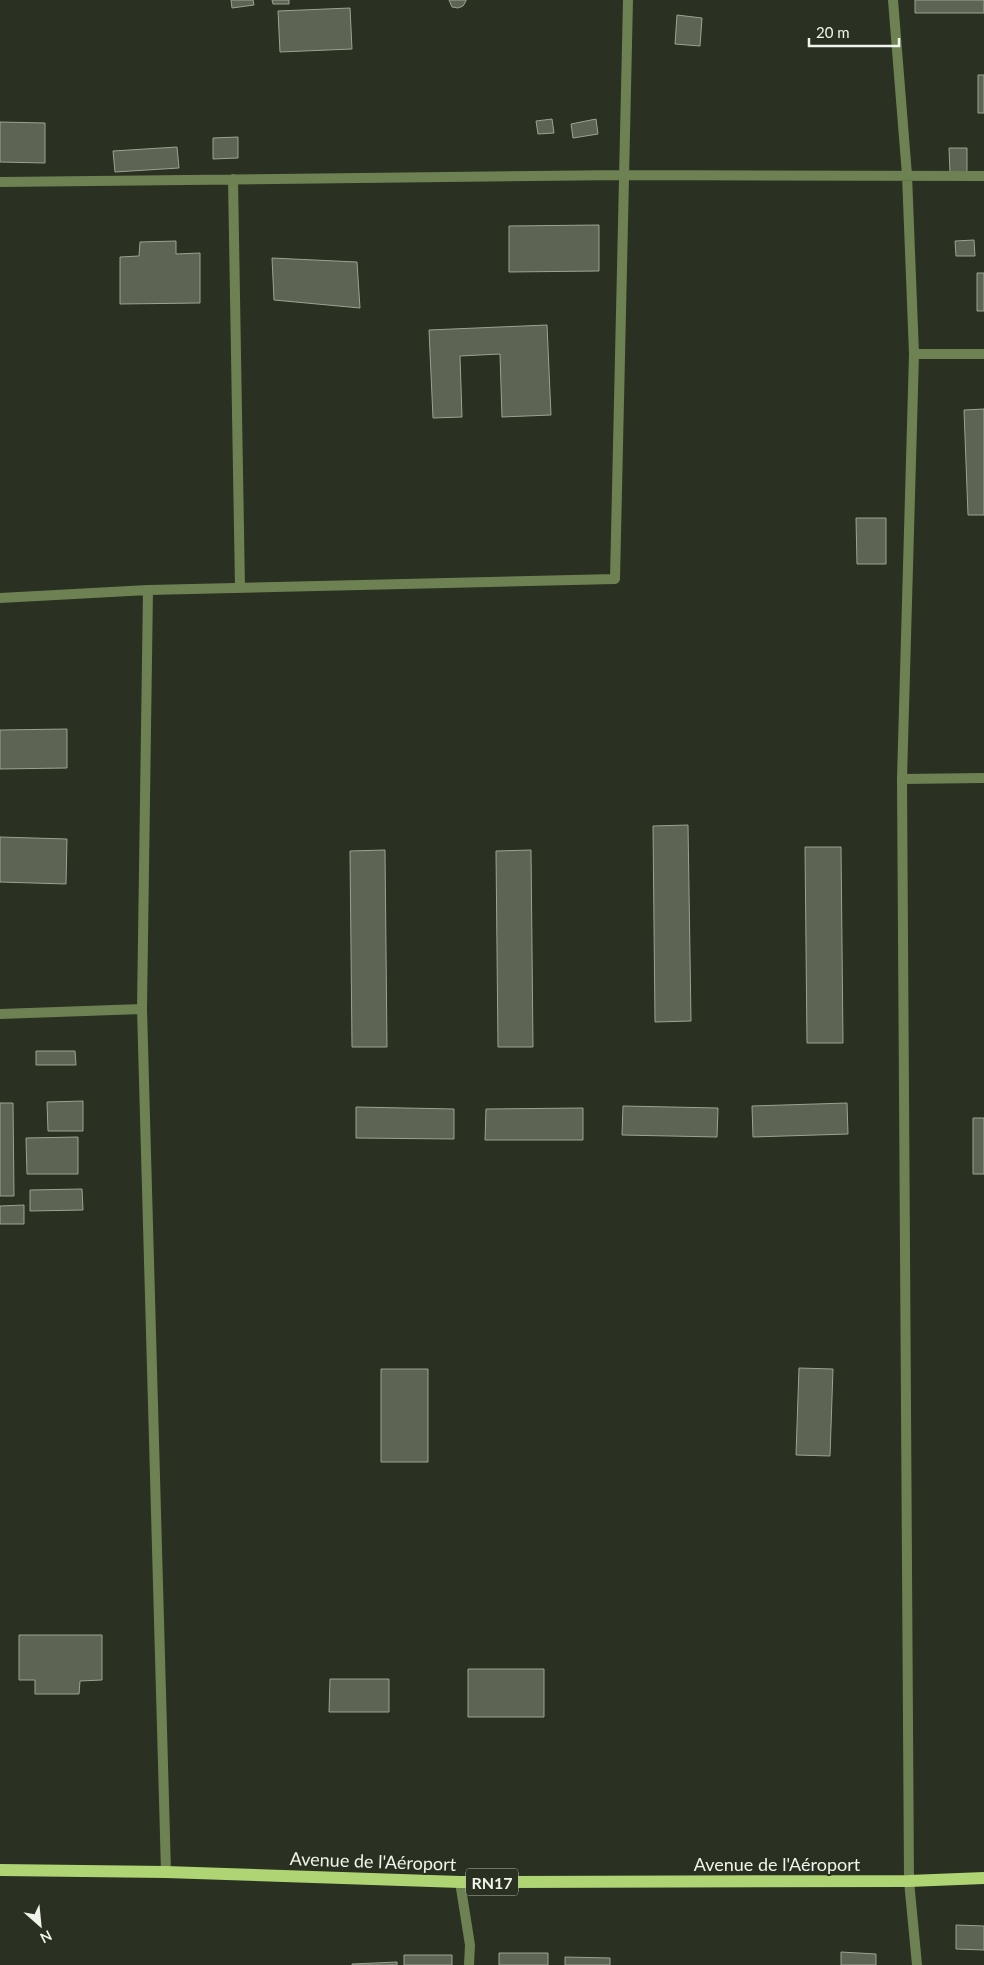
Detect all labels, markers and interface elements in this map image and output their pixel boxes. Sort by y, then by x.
scale bar [809,15,899,47]
text: 20 m [816,23,850,41]
street label: Avenue de l'Aéroport [289,1847,457,1875]
street label: Avenue de l'Aéroport [694,1853,861,1875]
road number: RN17 [466,1868,518,1895]
north arrow [15,1900,65,1950]
text: N [37,1927,55,1947]

